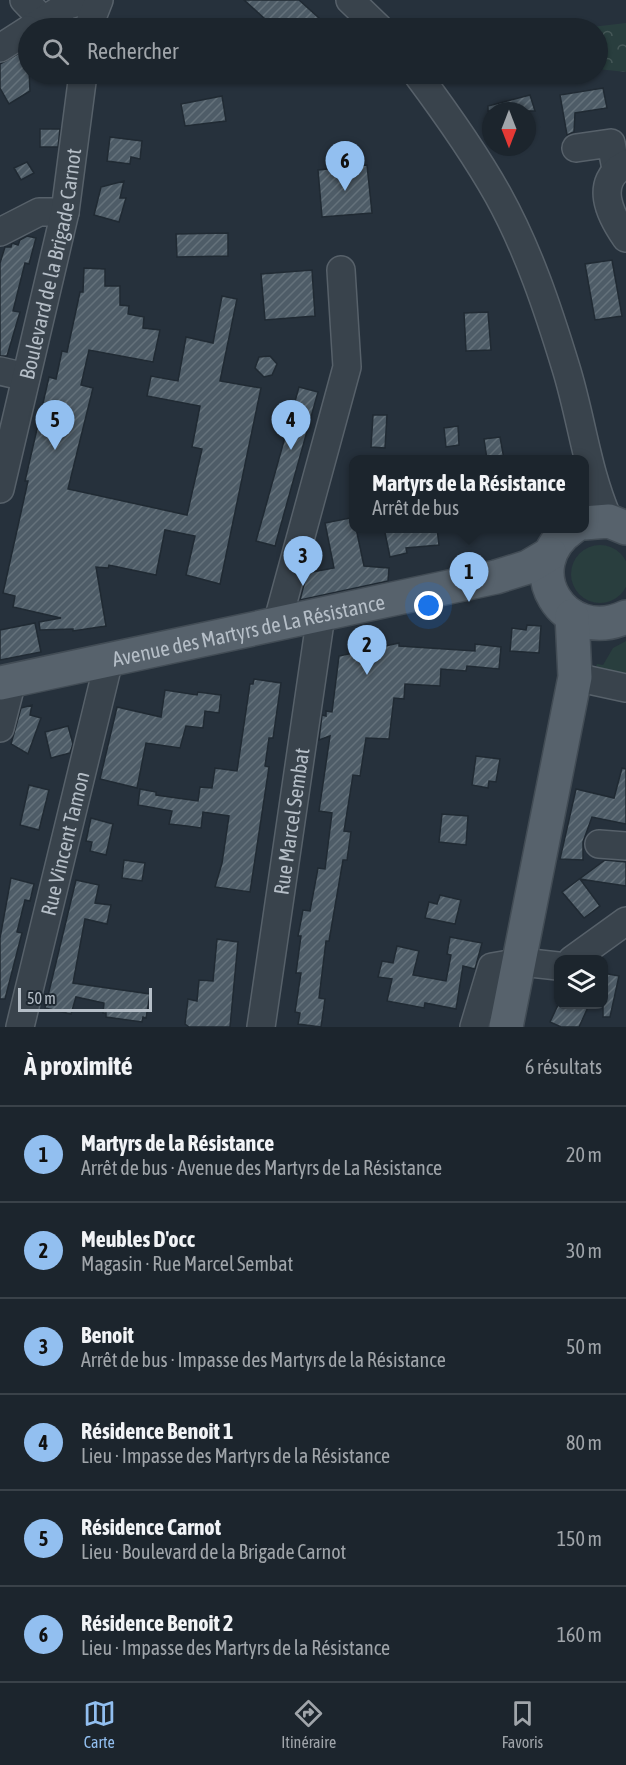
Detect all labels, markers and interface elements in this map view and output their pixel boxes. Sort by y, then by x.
search box [18,18,608,84]
icon: search [39,35,72,68]
text: Rechercher [87,38,178,64]
north arrow [482,102,536,156]
pin: 6 [326,142,364,191]
street label: Boulevard de la Brigade Carnot [14,147,85,382]
pin: 5 [36,400,74,450]
pin: 4 [272,400,310,450]
popup [349,455,589,533]
text: Martyrs de la Résistance [372,470,566,496]
text: Arrêt de bus [372,496,459,519]
pin: 3 [284,536,322,586]
pin: 1 [450,552,488,602]
street label: Avenue des Martyrs de La Résistance [110,589,387,671]
your location [414,591,443,620]
pin: 2 [348,626,386,675]
street label: Rue Marcel Sembat [268,746,314,896]
street label: Rue Vincent Tamon [35,769,94,918]
map controls [554,955,608,1009]
button: layers [554,955,608,1009]
scale bar [18,985,152,1013]
text: 50 m [27,989,56,1007]
text: À proximité [24,1051,132,1081]
text: 6 résultats [525,1055,602,1078]
text: Martyrs de la Résistance [81,1130,274,1156]
text: 1 [39,1143,48,1166]
text: 20 m [566,1143,602,1166]
text: Arrêt de bus · Avenue des Martyrs de La Résistance [81,1156,442,1179]
text: Meubles D'occ [81,1226,195,1252]
text: 2 [39,1239,48,1262]
text: 30 m [566,1239,602,1262]
text: Magasin · Rue Marcel Sembat [81,1252,293,1275]
text: Benoit [81,1322,134,1348]
text: 3 [39,1335,48,1358]
text: 50 m [566,1335,602,1358]
text: Arrêt de bus · Impasse des Martyrs de la Résistance [81,1348,446,1371]
text: Résidence Benoit 1 [81,1418,233,1444]
text: 4 [39,1431,48,1454]
text: 80 m [566,1431,602,1454]
text: Lieu · Impasse des Martyrs de la Résistance [81,1444,390,1467]
text: Résidence Carnot [81,1514,221,1540]
text: 5 [39,1527,48,1550]
text: 150 m [557,1527,602,1550]
text: Lieu · Boulevard de la Brigade Carnot [81,1540,346,1563]
text: Résidence Benoit 2 [81,1610,233,1636]
text: 6 [39,1623,48,1646]
text: 160 m [557,1623,602,1646]
text: Lieu · Impasse des Martyrs de la Résistance [81,1636,390,1659]
tab: Carte [83,1697,116,1751]
tab: Itinéraire [281,1697,336,1751]
tab: Favoris [502,1697,543,1751]

